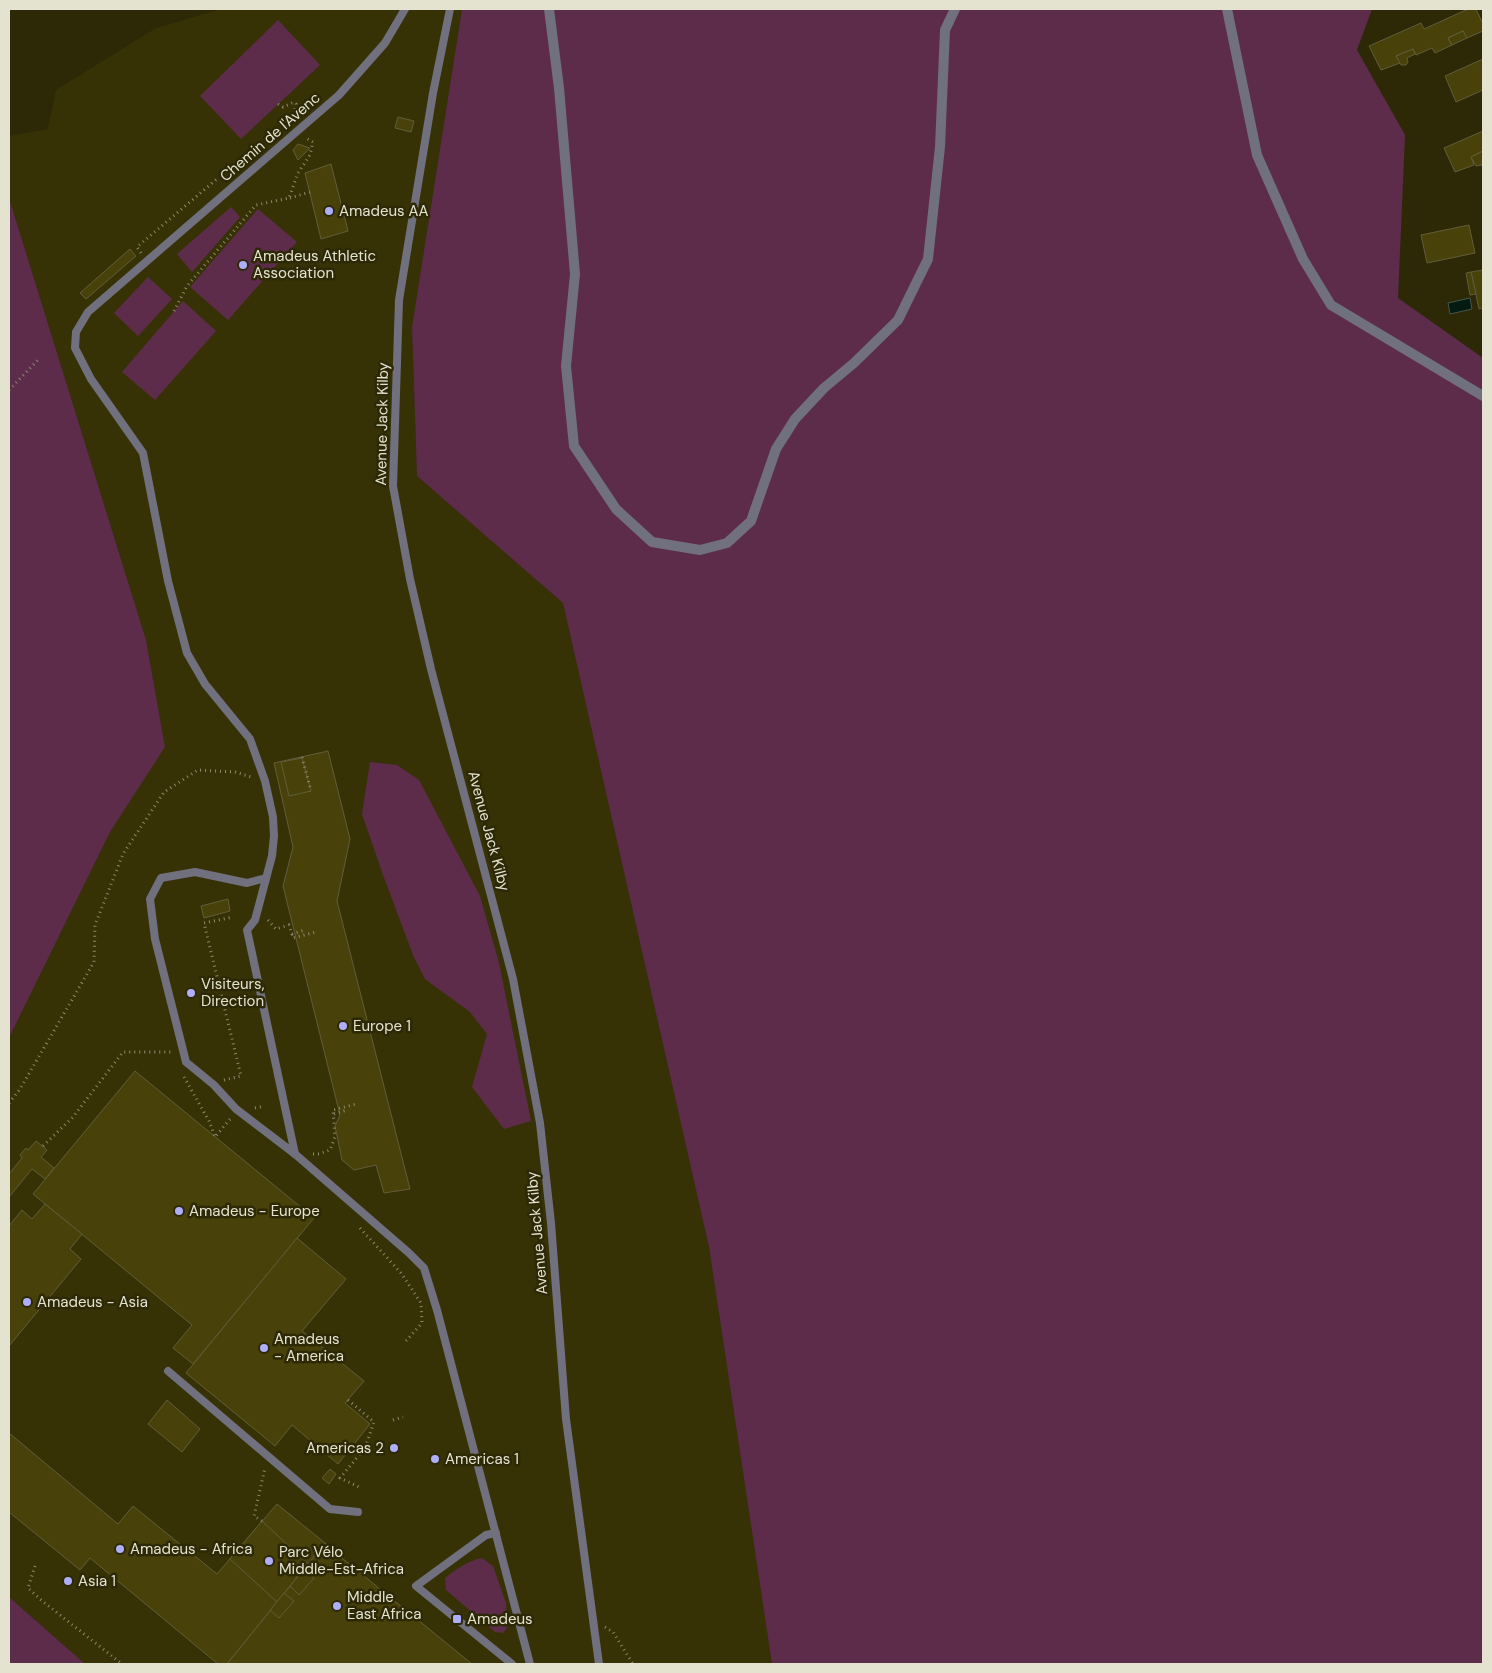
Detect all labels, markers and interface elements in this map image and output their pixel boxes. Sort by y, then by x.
street label: Chemin de l'Avenc [216,88,324,186]
place label: Amadeus AA [339,201,428,221]
marker: Amadeus AA [323,205,335,217]
place label: Amadeus Athletic Association [253,246,376,283]
marker: Amadeus Athletic Association [237,259,249,271]
street label: Avenue Jack Kilby [371,361,393,486]
street label: Avenue Jack Kilby [463,769,515,894]
place label: Visiteurs, Direction [201,974,265,1011]
marker: Visiteurs, Direction [185,987,197,999]
place label: Europe 1 [353,1016,411,1036]
marker: Europe 1 [337,1020,349,1032]
street label: Avenue Jack Kilby [522,1170,552,1295]
place label: Amadeus - Europe [189,1201,320,1221]
marker: Amadeus - Europe [173,1205,185,1217]
place label: Amadeus - Asia [37,1292,148,1312]
marker: Amadeus - Asia [21,1296,33,1308]
place label: Amadeus - America [274,1329,344,1366]
marker: Amadeus - America [258,1342,270,1354]
place label: Americas 2 [306,1438,384,1458]
marker: Americas 2 [388,1442,400,1454]
place label: Americas 1 [445,1449,519,1469]
marker: Americas 1 [429,1453,441,1465]
place label: Amadeus - Africa [130,1539,252,1559]
place label: Parc Vélo Middle-Est-Africa [279,1542,404,1579]
marker: Amadeus - Africa [114,1543,126,1555]
marker: Parc Vélo Middle-Est-Africa [263,1555,275,1567]
place label: Asia 1 [78,1571,116,1591]
marker: Asia 1 [62,1575,74,1587]
place label: Middle East Africa [347,1587,421,1624]
marker: Middle East Africa [331,1600,343,1612]
place label: Amadeus [467,1609,533,1629]
marker: Amadeus [451,1613,463,1625]

